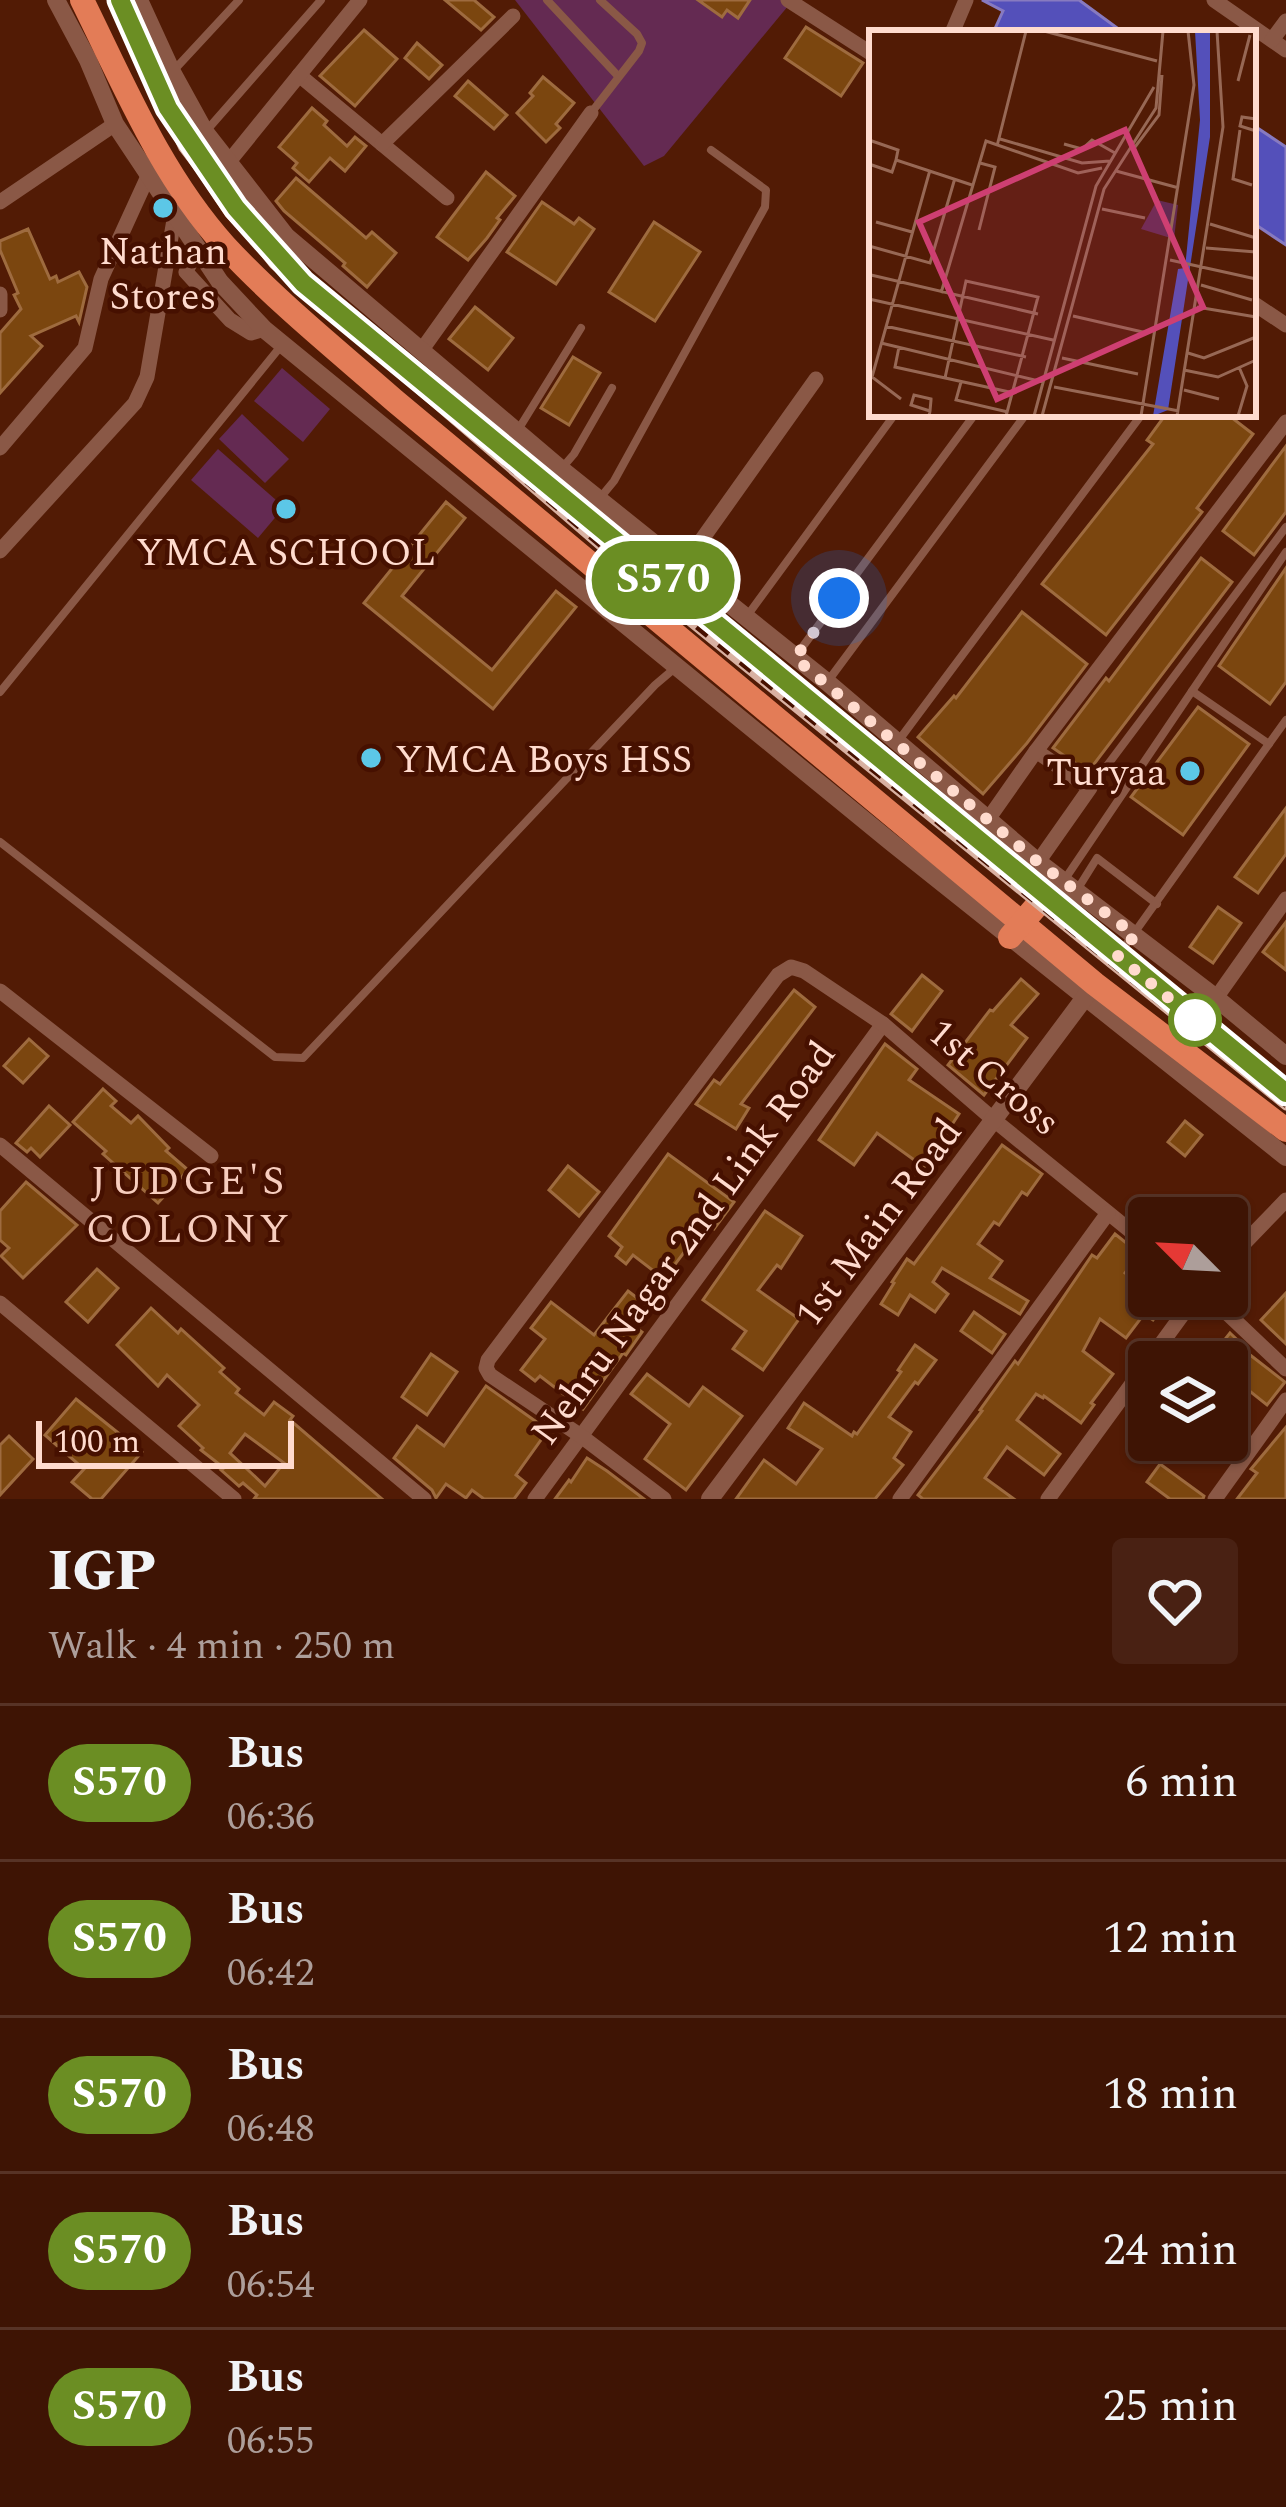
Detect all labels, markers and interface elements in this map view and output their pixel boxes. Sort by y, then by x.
inset map [869,30,1256,417]
marker: Nathan Stores [150,195,176,221]
place label: Nathan Stores [99,223,227,327]
marker: YMCA SCHOOL [273,496,299,522]
place label: YMCA SCHOOL [136,524,436,583]
line badge: S570 [579,541,747,619]
text: S570 [616,548,710,611]
your location [809,568,869,628]
place label: YMCA Boys HSS [395,731,692,790]
place label: Turyaa [1046,744,1166,803]
marker: YMCA Boys HSS [358,745,384,771]
marker: Turyaa [1177,758,1203,784]
unlabelled marker [1170,995,1220,1045]
street label: 1st Cross [914,1005,1073,1151]
street label: Nehru Nagar 2nd Link Road [517,1029,851,1458]
street label: 1st Main Road [781,1106,977,1341]
district label: JUDGE'S COLONY [86,1150,292,1261]
north arrow [1128,1197,1248,1317]
map controls [1128,1197,1248,1461]
button: layers [1128,1341,1248,1461]
scale bar [36,1415,294,1468]
text: 100 m [54,1417,140,1467]
text: IGP [48,1529,156,1615]
button: heart [1112,1538,1238,1664]
text: Walk · 4 min · 250 m [48,1617,395,1676]
text: Bus [227,1719,305,1788]
text: 6 min [1125,1748,1238,1817]
text: S570 [72,1751,167,1814]
text: 06:36 [227,1788,314,1847]
text: Bus [227,1875,305,1944]
text: 12 min [1103,1904,1238,1973]
text: S570 [72,1907,167,1970]
text: 06:42 [227,1944,314,2003]
text: Bus [227,2031,305,2100]
text: 18 min [1103,2060,1238,2129]
text: S570 [72,2063,167,2126]
text: 06:48 [227,2100,314,2159]
text: Bus [227,2187,305,2256]
text: 24 min [1103,2216,1238,2285]
text: S570 [72,2219,167,2282]
text: 06:54 [227,2256,314,2315]
text: Bus [227,2343,305,2412]
text: 25 min [1103,2372,1238,2441]
text: S570 [72,2375,167,2438]
text: 06:55 [227,2412,314,2471]

